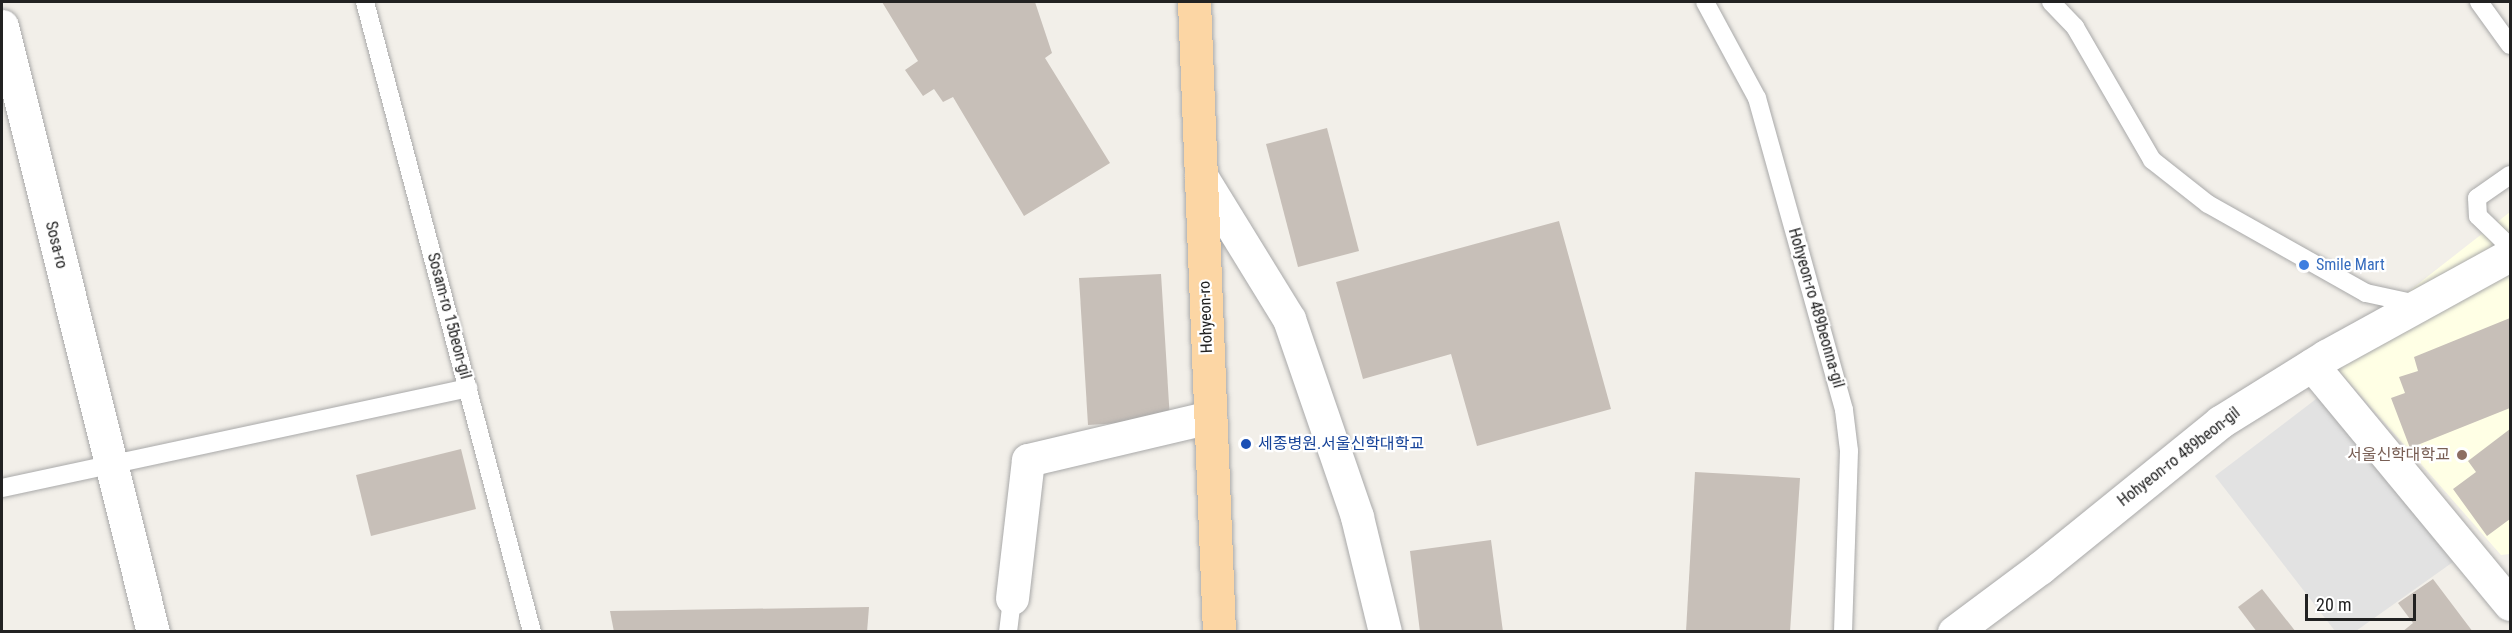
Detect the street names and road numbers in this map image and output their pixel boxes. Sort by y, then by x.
street label: Sosa-ro [41,219,71,271]
street label: Hohyeon-ro 489beonna-gil [1784,226,1848,390]
street label: Sosam-ro 15beon-gil [423,251,475,381]
street label: Hohyeon-ro [1195,281,1217,353]
street label: Hohyeon-ro 489beon-gil [2114,403,2244,511]

